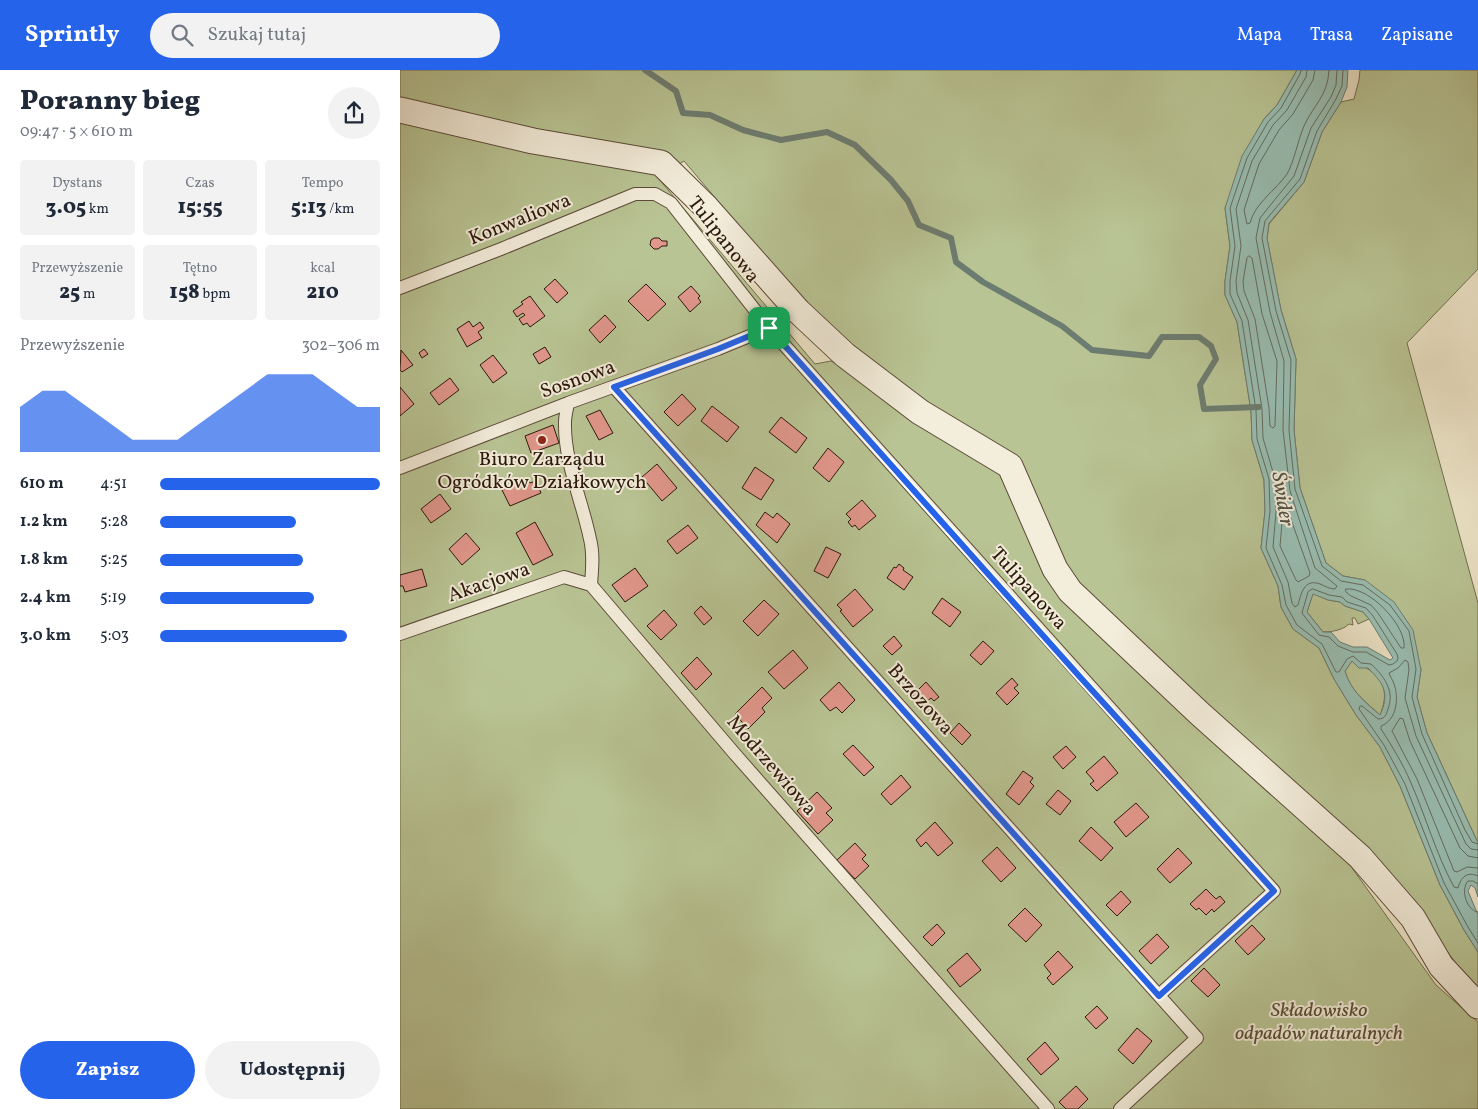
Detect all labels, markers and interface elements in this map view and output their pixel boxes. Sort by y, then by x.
search box [150,13,500,58]
text: Sprintly [25,18,120,52]
icon: search [168,21,196,49]
text: Szukaj tutaj [208,22,306,48]
text: Mapa [1237,23,1282,48]
text: Trasa [1310,23,1353,48]
text: Zapisane [1381,23,1453,48]
text: Poranny bieg [20,82,200,121]
button: share [328,87,380,139]
text: 09:47 · 5 × 610 m [20,121,133,143]
text: Dystans [52,174,102,193]
text: Czas [185,174,215,193]
text: Tempo [302,174,344,193]
street label: Konwaliowa [465,187,575,253]
street label: Tulipanowa [680,191,766,289]
text: 3.05 [46,193,86,222]
text: 15:55 [177,193,223,222]
text: 5:13 [291,193,327,222]
text: km [86,200,109,219]
text: /km [327,200,354,219]
text: Przewyższenie [31,259,123,278]
text: Tętno [183,259,217,278]
text: kcal [310,259,335,278]
text: 25 [59,278,80,307]
text: 158 [169,278,200,307]
text: 210 [306,278,339,307]
text: m [80,285,95,304]
text: bpm [200,285,231,304]
pin [748,307,790,349]
icon: arrive [755,314,783,342]
text: Przewyższenie [20,335,125,357]
text: 302–306 m [302,335,380,357]
street label: Sosnowa [537,353,620,407]
marker: Biuro Zarządu Ogródków Działkowych [536,434,548,446]
place label: Biuro Zarządu Ogródków Działkowych [437,446,647,497]
water label: Świder [1263,470,1301,529]
text: 610 m [20,473,64,495]
text: 4:51 [100,473,127,495]
text: 1.2 km [20,511,68,533]
text: 5:28 [100,511,128,533]
street label: Tulipanowa [983,541,1073,637]
text: 1.8 km [20,549,68,571]
text: 5:25 [100,549,128,571]
street label: Akacjowa [444,556,534,610]
text: 2.4 km [20,587,71,609]
text: 5:19 [100,587,126,609]
text: 3.0 km [20,625,71,647]
text: 5:03 [100,625,129,647]
street label: Brzozowa [880,658,960,742]
street label: Modrzewiowa [719,710,823,822]
park label: Składowisko odpadów naturalnych [1235,997,1403,1048]
button: Zapisz [20,1041,195,1099]
button: Udostępnij [205,1041,380,1099]

